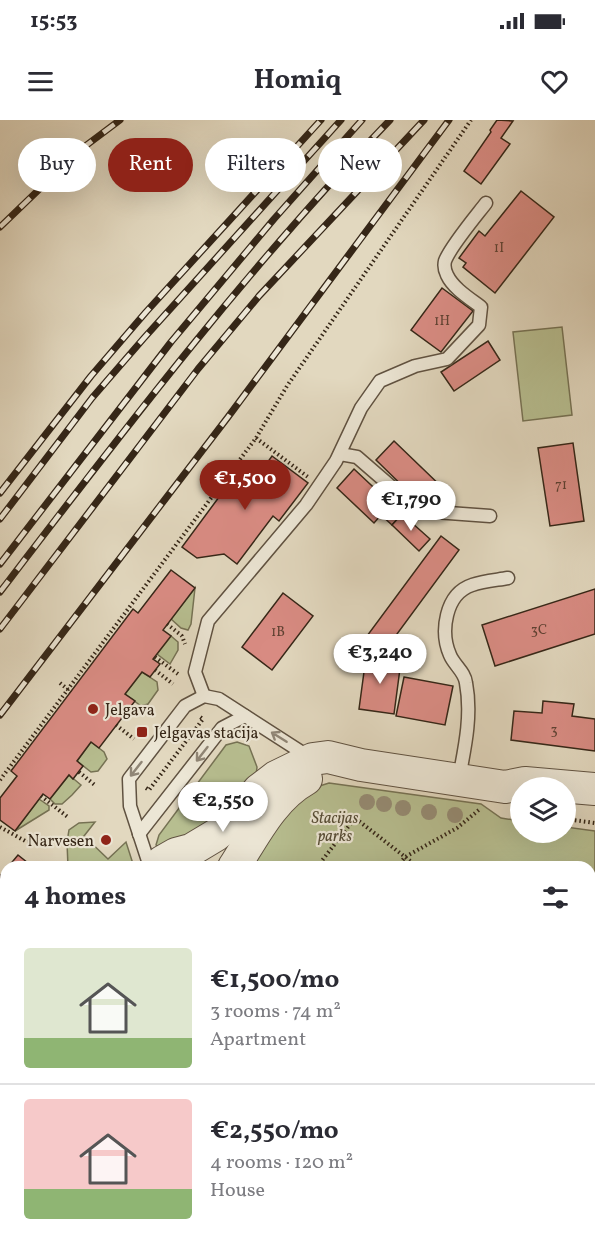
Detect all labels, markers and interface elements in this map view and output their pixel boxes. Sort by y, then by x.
text: 15:53 [30,6,77,37]
text: Homiq [254,62,341,100]
icon: menu [24,65,57,98]
icon: heart [538,65,571,98]
chip: Buy [18,138,96,192]
chip: Rent [108,138,193,192]
chip: Filters [205,138,306,192]
chip: New [318,138,402,192]
house number: 1I [494,239,504,258]
house number: 1H [434,312,450,331]
pin: €1,500 [196,460,294,511]
text: €1,500 [214,465,276,493]
house number: 71 [555,476,567,495]
pin: €1,790 [362,481,460,532]
text: €1,790 [381,486,441,514]
house number: 3C [531,621,547,640]
house number: 1B [271,623,285,642]
pin: €3,240 [331,634,429,685]
text: €3,240 [348,639,412,667]
place label: Jelgava [105,700,155,722]
marker: Jelgava [86,702,100,716]
house number: 3 [550,721,558,740]
place label: Jelgavas stacija [154,723,259,745]
marker: Jelgavas stacija [135,725,149,739]
one-way arrow [270,731,287,744]
one-way arrow [195,746,208,762]
one-way arrow [130,761,143,777]
map controls [510,777,576,843]
button: layers [510,777,576,843]
pin: €2,550 [174,782,272,833]
text: €2,550 [192,787,254,815]
park label: Stacijas parks [311,808,359,848]
place label: Narvesen [28,831,94,853]
marker: Narvesen [99,833,113,847]
text: 4 homes [24,879,126,915]
icon: filters [539,881,572,914]
text: €1,500/mo [210,962,339,998]
icon: home [72,972,144,1044]
text: 3 rooms · 74 m² [210,998,341,1026]
text: Apartment [210,1026,306,1054]
text: €2,550/mo [210,1113,339,1149]
icon: home [72,1123,144,1195]
text: 4 rooms · 120 m² [210,1149,353,1177]
text: House [210,1177,265,1205]

